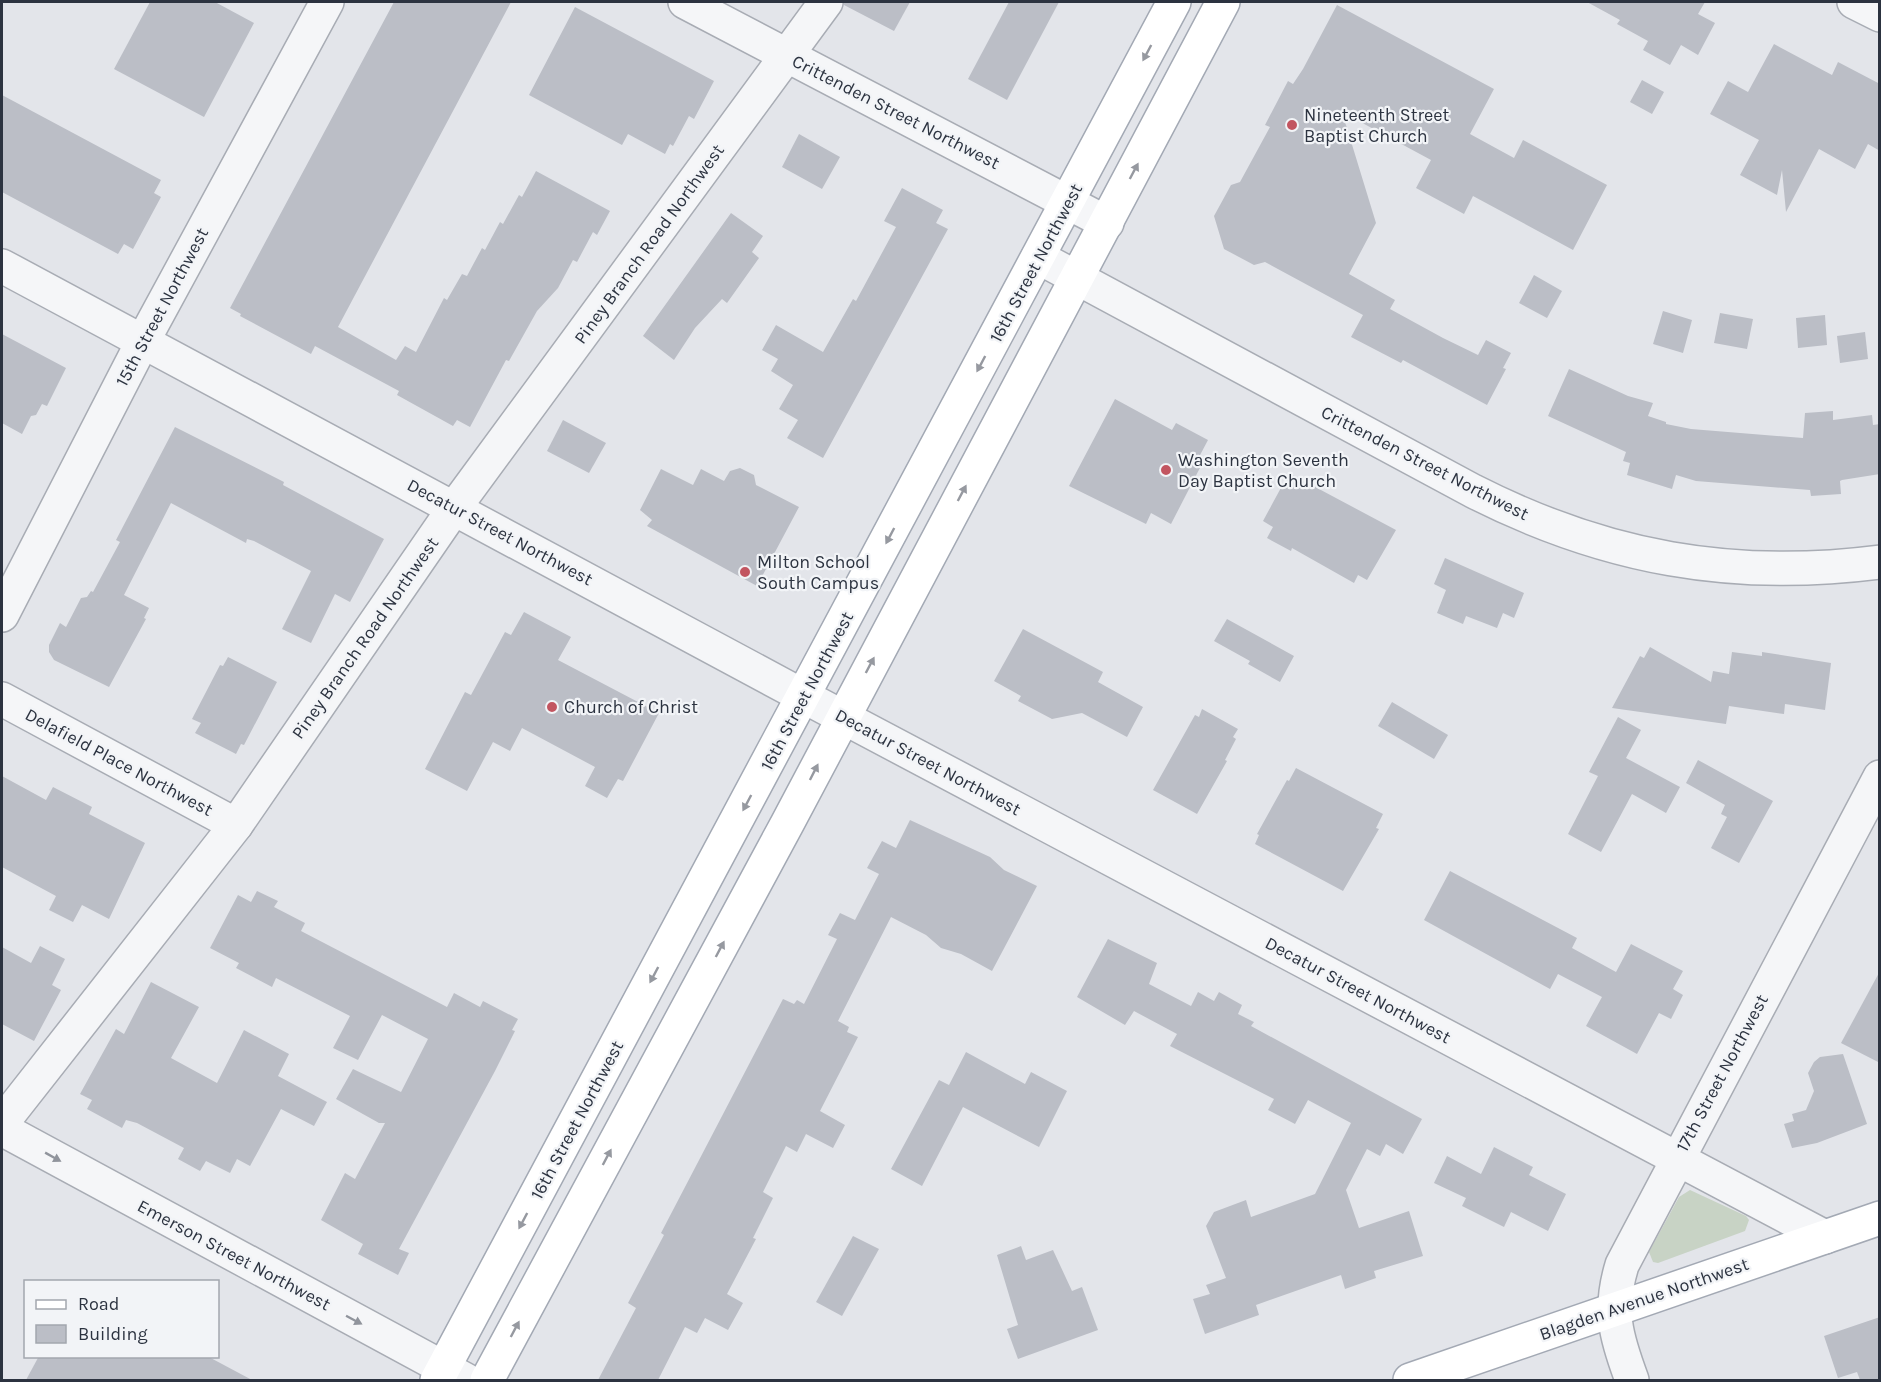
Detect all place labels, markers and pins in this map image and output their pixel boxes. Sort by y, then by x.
place label: Nineteenth Street Baptist Church [1304,104,1449,147]
marker: Nineteenth Street Baptist Church [1285,118,1299,132]
place label: Washington Seventh Day Baptist Church [1178,449,1349,492]
marker: Washington Seventh Day Baptist Church [1159,463,1173,477]
place label: Milton School South Campus [757,551,879,594]
marker: Milton School South Campus [738,565,752,579]
place label: Church of Christ [564,696,698,718]
marker: Church of Christ [545,700,559,714]

